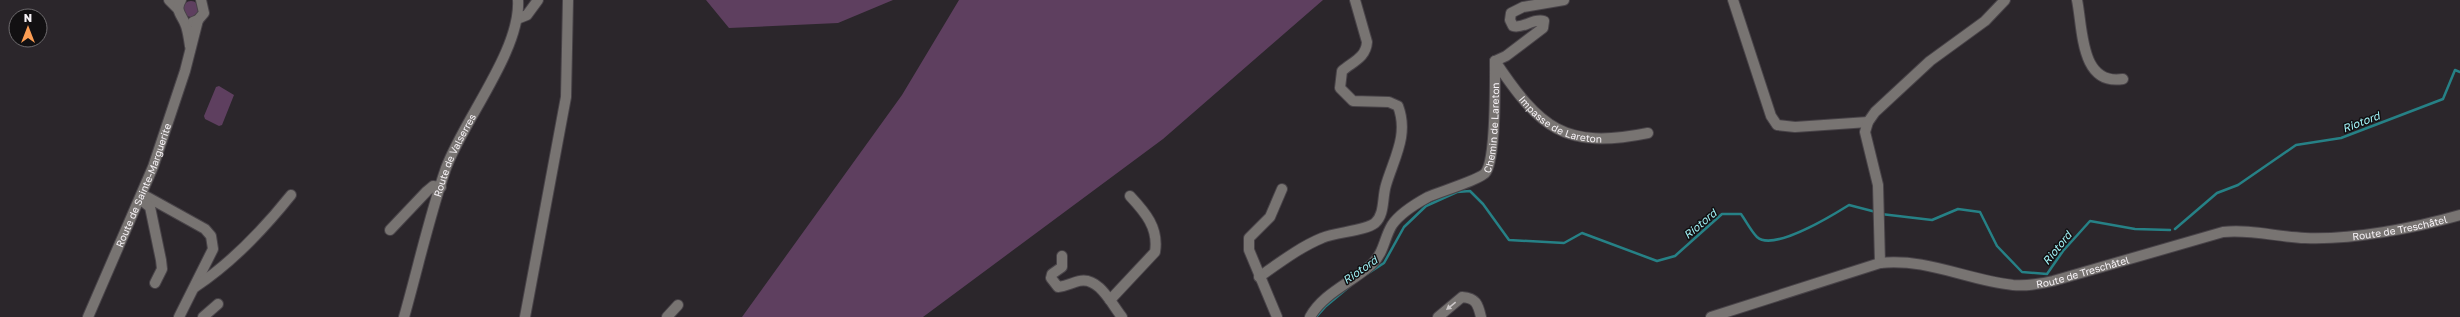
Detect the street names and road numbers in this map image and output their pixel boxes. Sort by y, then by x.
street label: Chemin de Lareton [1481,82,1501,175]
street label: Impasse de Lareton [1517,93,1602,145]
street label: Route de Valserres [431,111,478,198]
street label: Route de Sainte-Marguerite [113,122,173,249]
street label: Route de Treschâtel [2352,213,2448,242]
street label: Route de Treschâtel [2035,253,2130,290]

